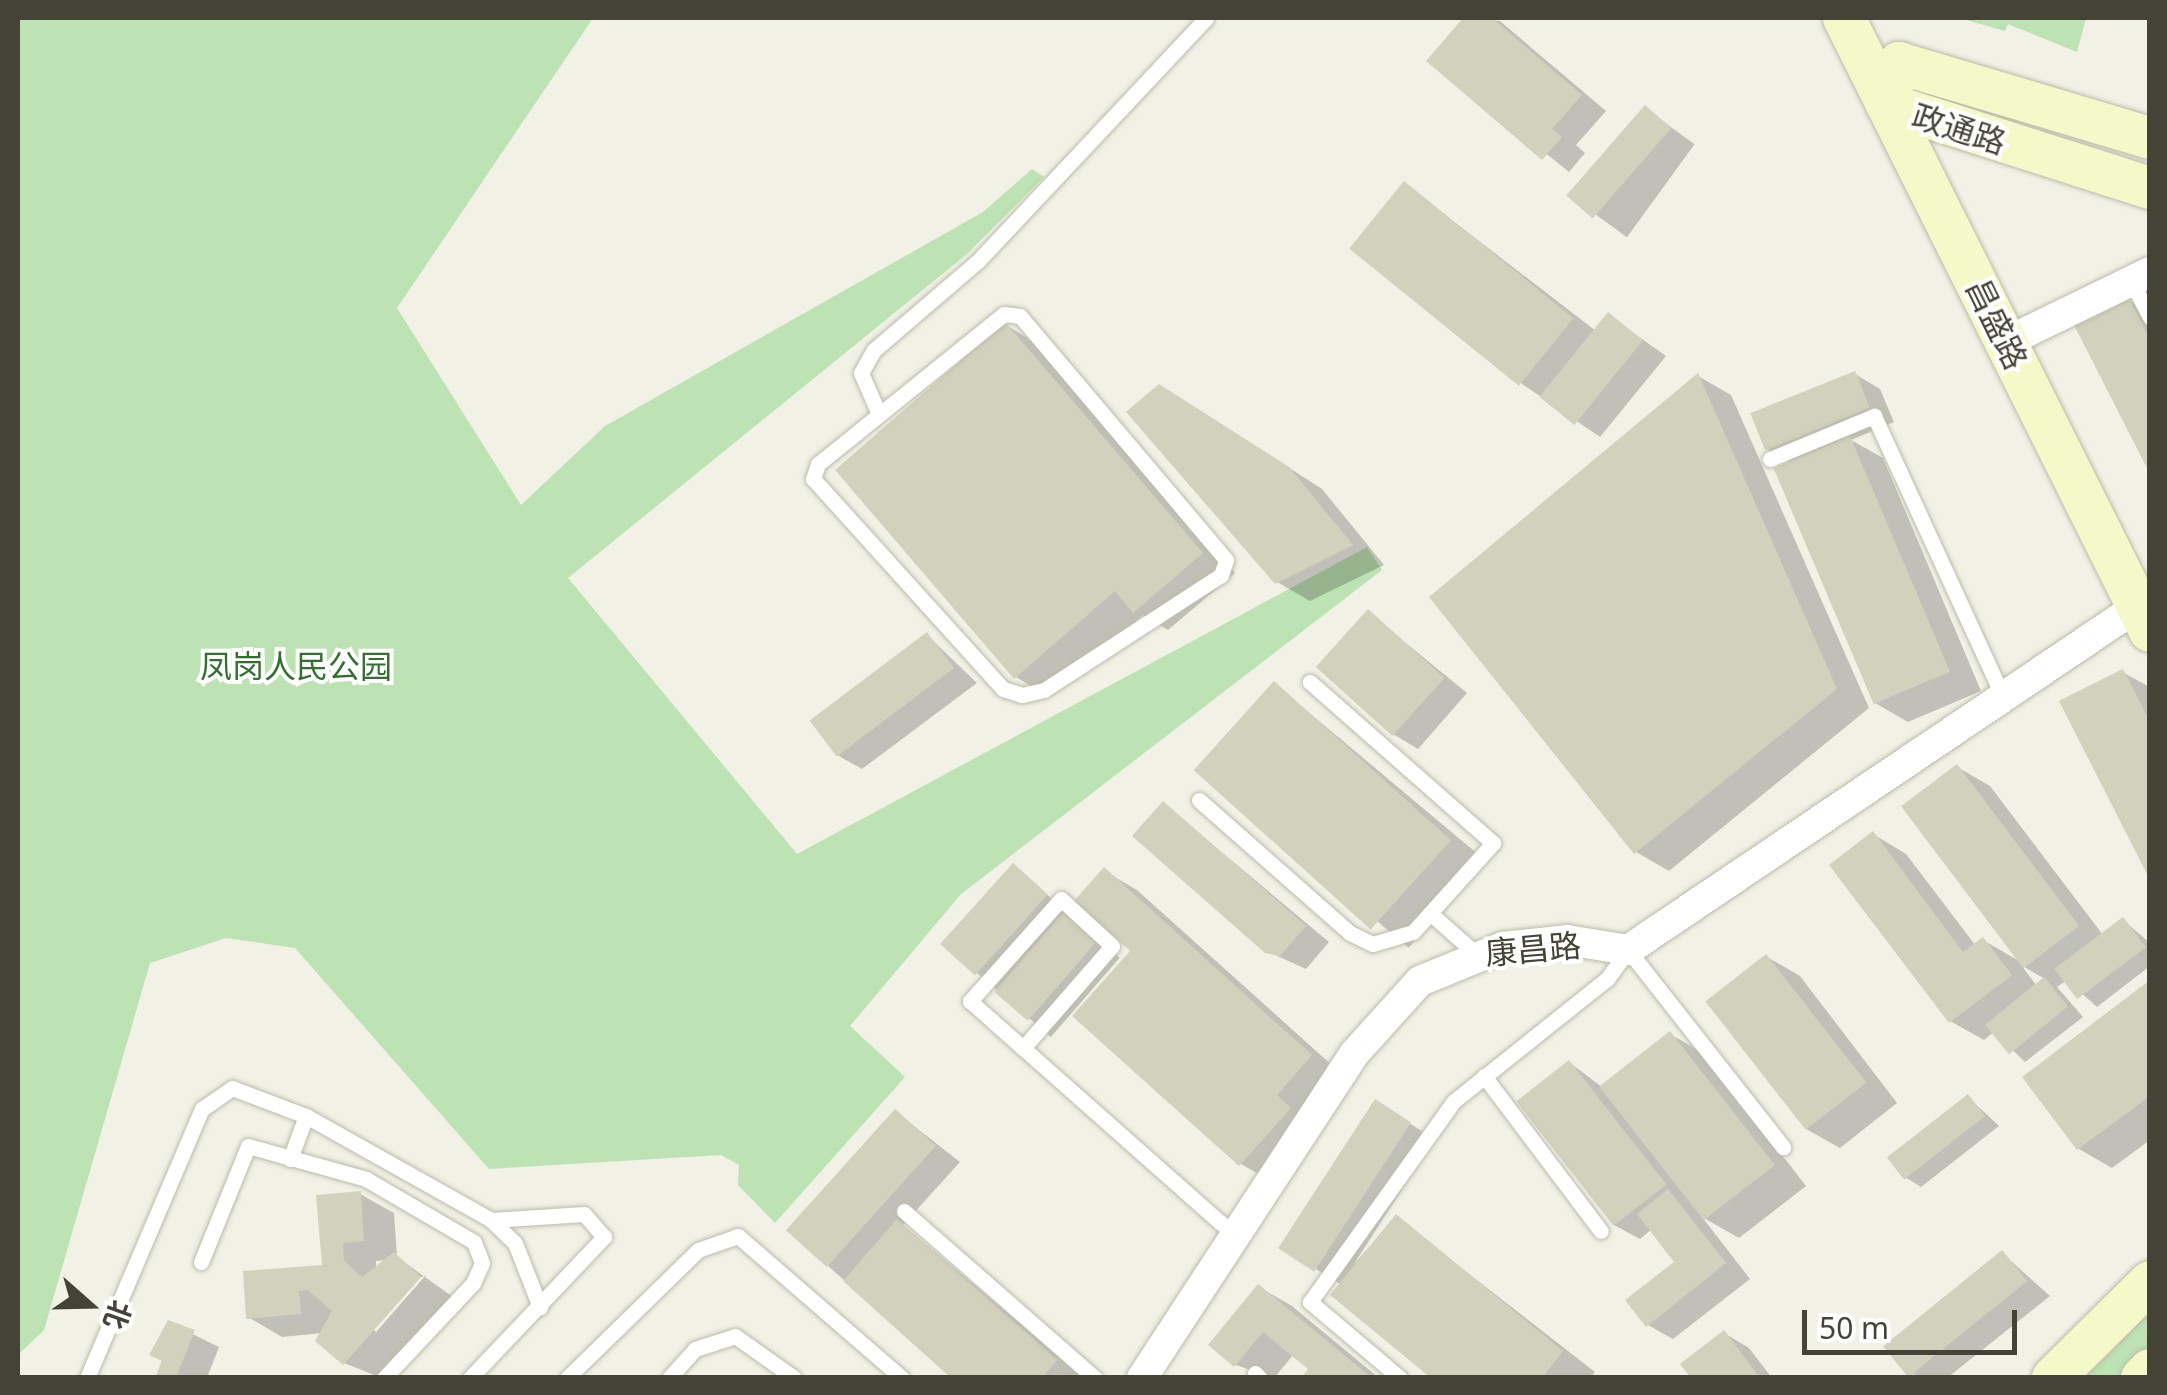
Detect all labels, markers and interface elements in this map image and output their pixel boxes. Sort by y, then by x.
street label: 政通路 [1907,96,2011,162]
street label: 昌盛路 [1959,272,2035,376]
park label: 凤岗人民公园 [200,647,392,685]
street label: 康昌路 [1484,926,1582,972]
north arrow [40,1255,140,1355]
scale bar [1807,1290,2022,1352]
text: 北 [96,1296,141,1335]
text: 50 m [1819,1307,1889,1348]

